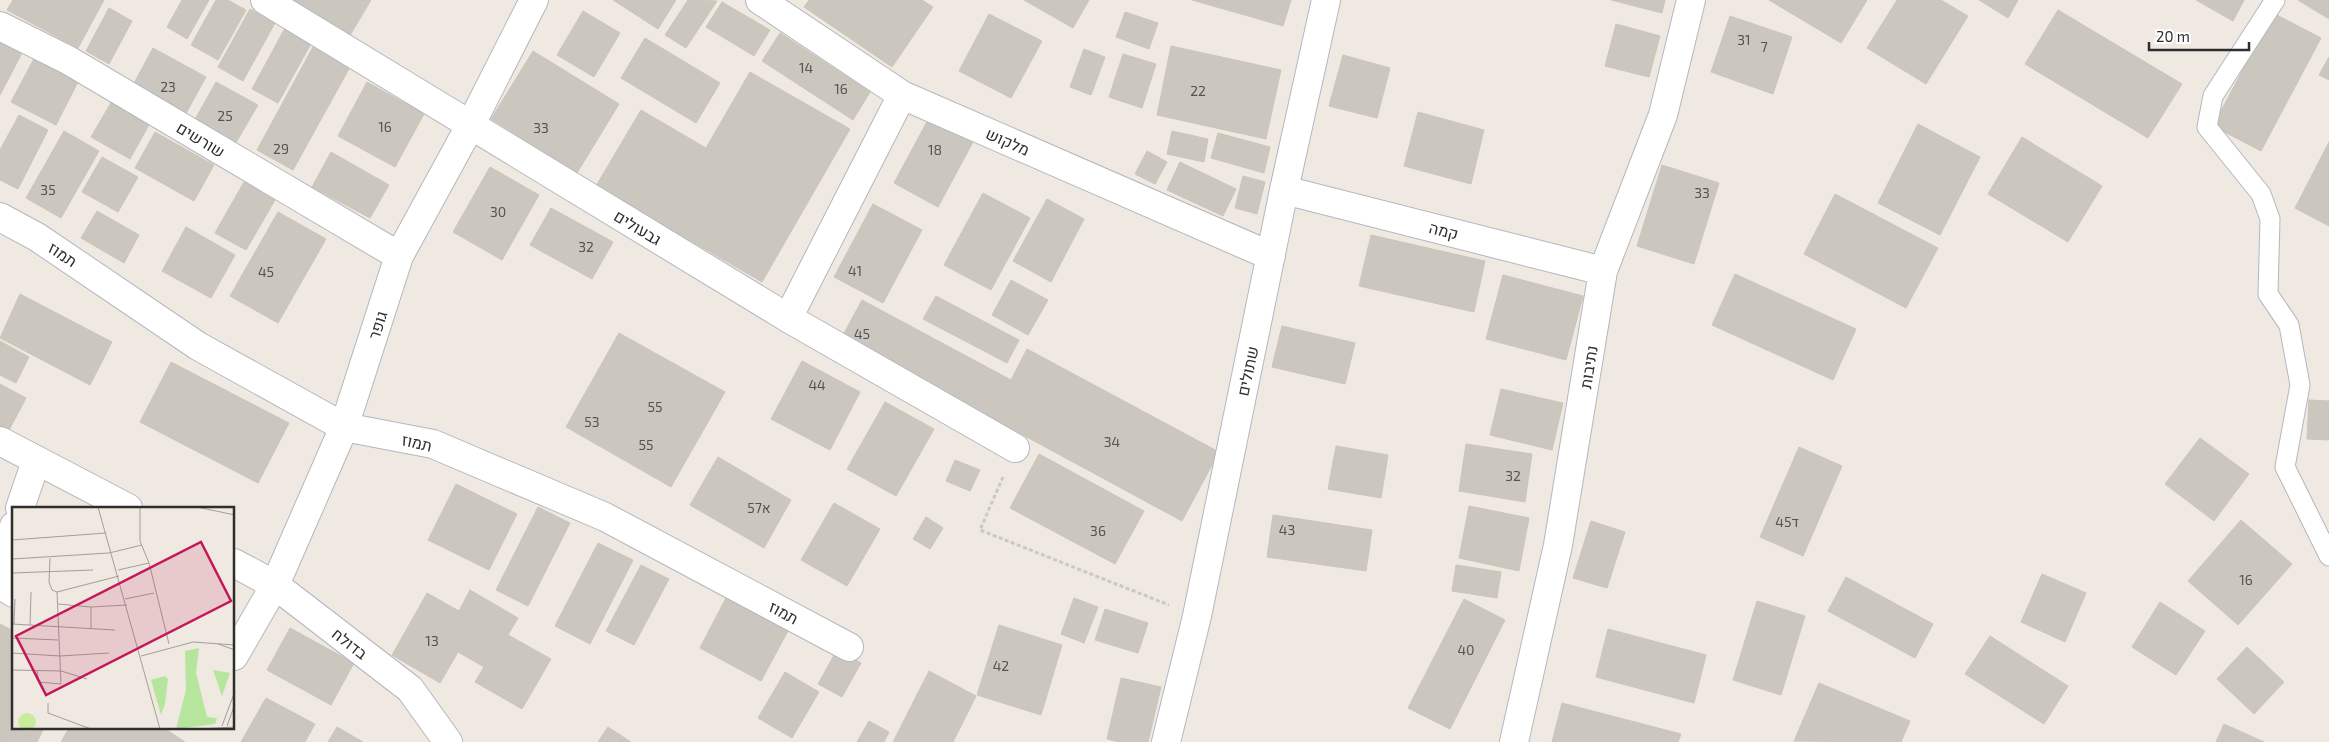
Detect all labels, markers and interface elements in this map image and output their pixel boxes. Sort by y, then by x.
scale bar [2149,20,2249,52]
text: 20 m [2156,27,2190,45]
house number: 31 [1737,31,1751,48]
house number: 7 [1760,38,1768,55]
house number: 14 [799,59,813,76]
house number: 23 [160,78,176,95]
house number: 16 [834,80,848,97]
house number: 22 [1190,82,1206,99]
house number: 25 [217,107,233,124]
street label: שורשים [173,117,229,161]
house number: 16 [378,118,392,135]
house number: 33 [533,119,549,136]
street label: מלקוש [983,123,1033,159]
house number: 29 [273,140,289,157]
house number: 18 [928,141,942,158]
house number: 35 [40,181,56,198]
house number: 33 [1694,184,1710,201]
house number: 30 [490,203,506,220]
street label: גבעולים [611,206,665,248]
street label: קמה [1427,217,1461,243]
street label: תמוז [45,238,81,270]
house number: 32 [578,238,594,255]
house number: 41 [848,262,862,279]
house number: 45 [258,263,274,280]
street label: גופר [364,308,390,342]
house number: 45 [854,325,870,342]
street label: שתולים [1232,344,1262,398]
street label: נתיבות [1575,344,1601,390]
house number: 44 [808,376,826,393]
house number: 55 [647,398,663,415]
house number: 53 [584,413,600,430]
street label: תמוז [400,429,434,455]
house number: 34 [1104,433,1120,450]
house number: 55 [638,436,654,453]
house number: 32 [1505,467,1521,484]
house number: 57א [747,499,771,516]
inset map [12,507,235,730]
house number: 45ד [1775,513,1799,530]
house number: 43 [1279,521,1295,538]
house number: 36 [1090,522,1106,539]
house number: 16 [2239,571,2253,588]
street label: תמוז [766,596,802,628]
street label: בדולח [329,623,372,663]
house number: 13 [425,632,439,649]
house number: 40 [1457,641,1475,658]
house number: 42 [993,657,1009,674]

